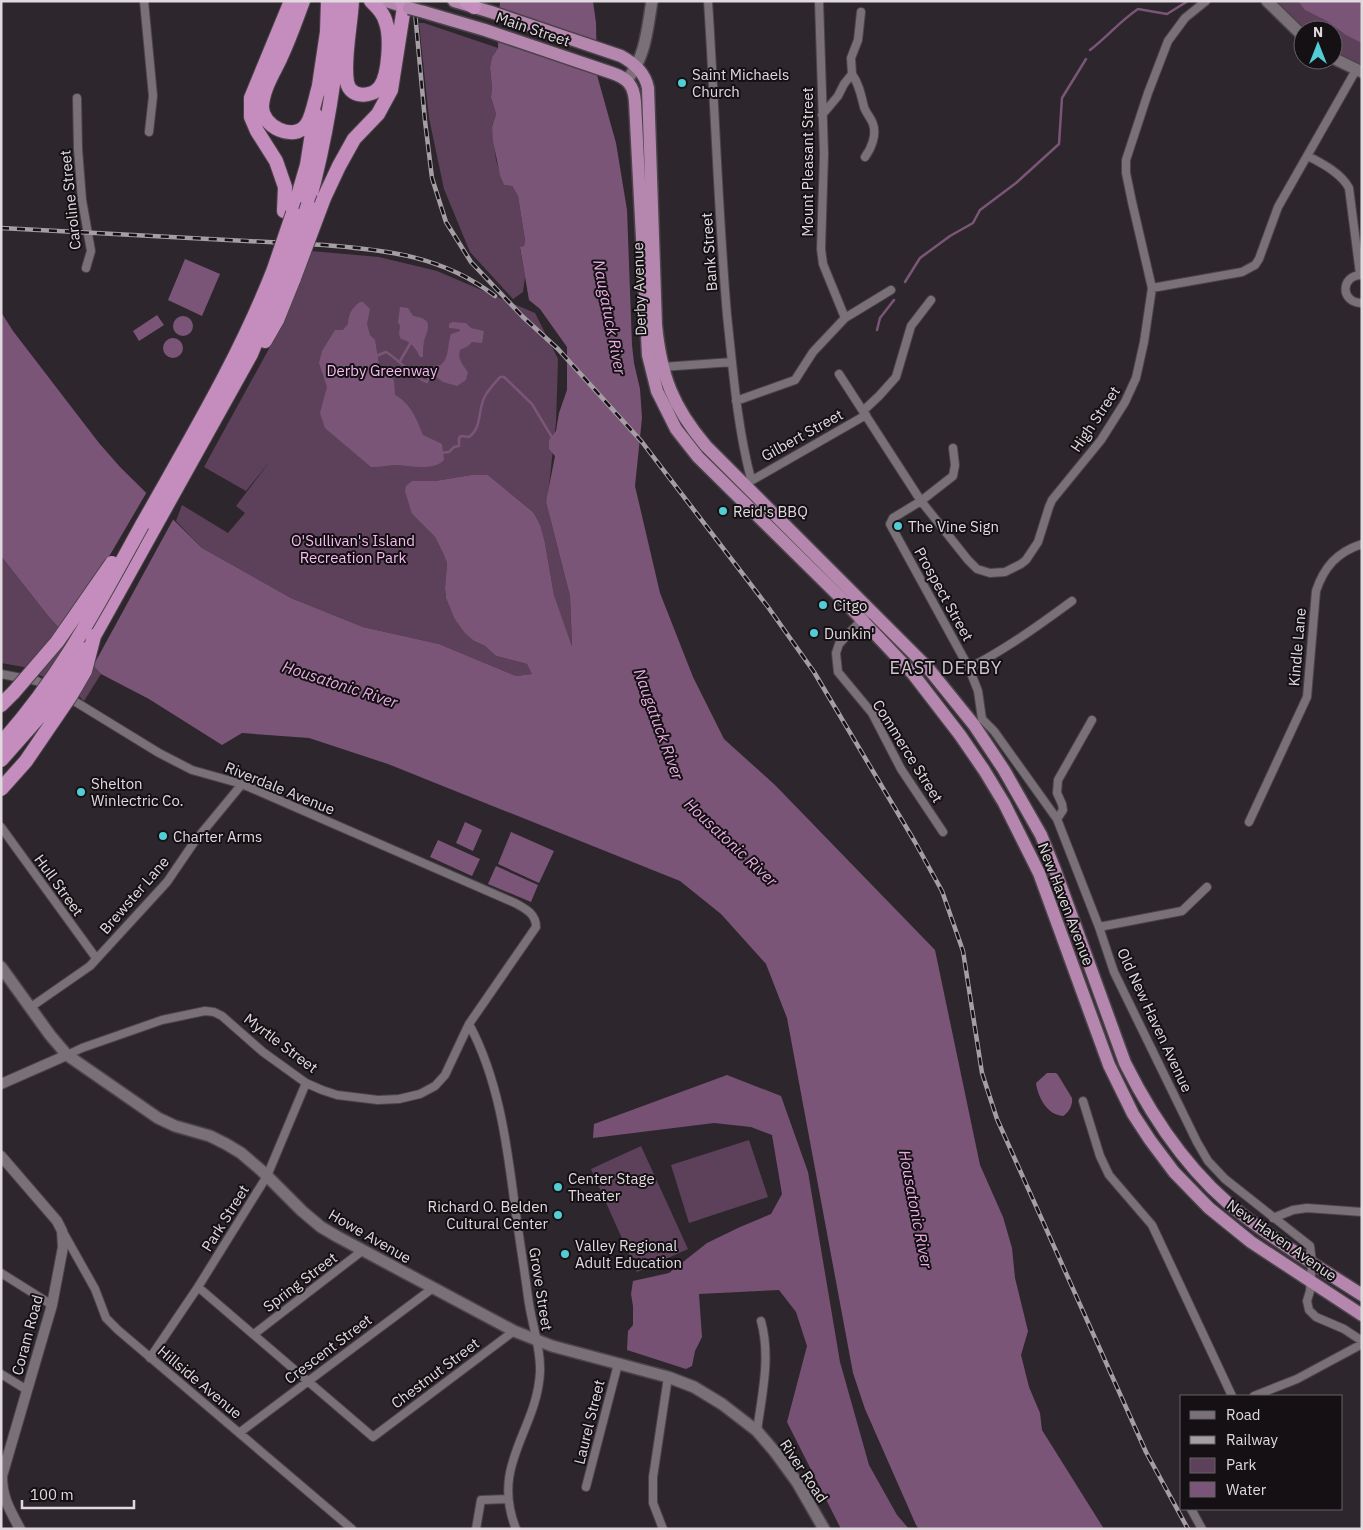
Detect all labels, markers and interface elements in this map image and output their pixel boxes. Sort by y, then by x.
street label: Main Street [493,7,573,51]
north arrow [1293,20,1343,70]
text: N [1313,23,1323,41]
place label: Saint Michaels Church [692,65,789,101]
marker: Saint Michaels Church [676,77,688,89]
street label: Mount Pleasant Street [798,87,817,237]
street label: Caroline Street [55,149,85,251]
street label: Bank Street [697,212,721,292]
street label: Derby Avenue [628,242,650,336]
water label: Naugatuck River [589,258,631,377]
park label: Derby Greenway [326,361,438,380]
street label: High Street [1066,382,1124,456]
street label: Gilbert Street [758,405,846,465]
place label: Reid's BBQ [733,502,808,521]
marker: Reid's BBQ [717,505,729,517]
place label: The Vine Sign [908,517,999,536]
marker: The Vine Sign [892,520,904,532]
park label: O'Sullivan's Island Recreation Park [291,531,415,567]
street label: Prospect Street [910,544,978,644]
place label: Citgo [833,596,867,615]
marker: Citgo [817,599,829,611]
street label: Kindle Lane [1284,607,1310,687]
place label: Dunkin' [824,624,875,643]
marker: Dunkin' [808,627,820,639]
water label: Housatonic River [280,656,401,712]
district label: EAST DERBY [890,656,1002,679]
water label: Naugatuck River [630,666,689,783]
street label: Commerce Street [869,696,947,806]
street label: Riverdale Avenue [222,757,338,819]
place label: Shelton Winlectric Co. [91,774,184,810]
marker: Shelton Winlectric Co. [75,786,87,798]
water label: Housatonic River [680,794,783,891]
place label: Charter Arms [173,827,262,846]
marker: Charter Arms [157,830,169,842]
street label: New Haven Avenue [1034,840,1098,968]
street label: Hull Street [30,850,88,920]
street label: Brewster Lane [95,852,173,938]
street label: Old New Haven Avenue [1113,945,1197,1095]
street label: Myrtle Street [240,1009,322,1077]
water label: Housatonic River [895,1148,938,1271]
place label: Center Stage Theater [568,1169,655,1205]
street label: Park Street [197,1181,253,1255]
marker: Center Stage Theater [552,1181,564,1193]
street label: New Haven Avenue [1223,1195,1341,1285]
place label: Richard O. Belden Cultural Center [428,1197,548,1233]
street label: Howe Avenue [325,1205,415,1267]
marker: Richard O. Belden Cultural Center [552,1209,564,1221]
place label: Valley Regional Adult Education [575,1236,682,1272]
street label: Grove Street [525,1246,557,1332]
street label: Spring Street [259,1248,341,1316]
marker: Valley Regional Adult Education [559,1248,571,1260]
street label: Coram Road [7,1293,47,1377]
street label: Crescent Street [281,1310,375,1388]
street label: Chestnut Street [387,1334,483,1412]
street label: Hillside Avenue [154,1341,246,1423]
street label: Laurel Street [569,1378,609,1466]
legend [1180,1395,1343,1510]
text: Road [1226,1405,1261,1424]
text: Railway [1226,1430,1279,1449]
street label: River Road [776,1436,832,1506]
text: Park [1226,1455,1256,1474]
scale bar [22,1478,135,1510]
text: Water [1226,1480,1267,1499]
text: 100 m [30,1485,74,1504]

